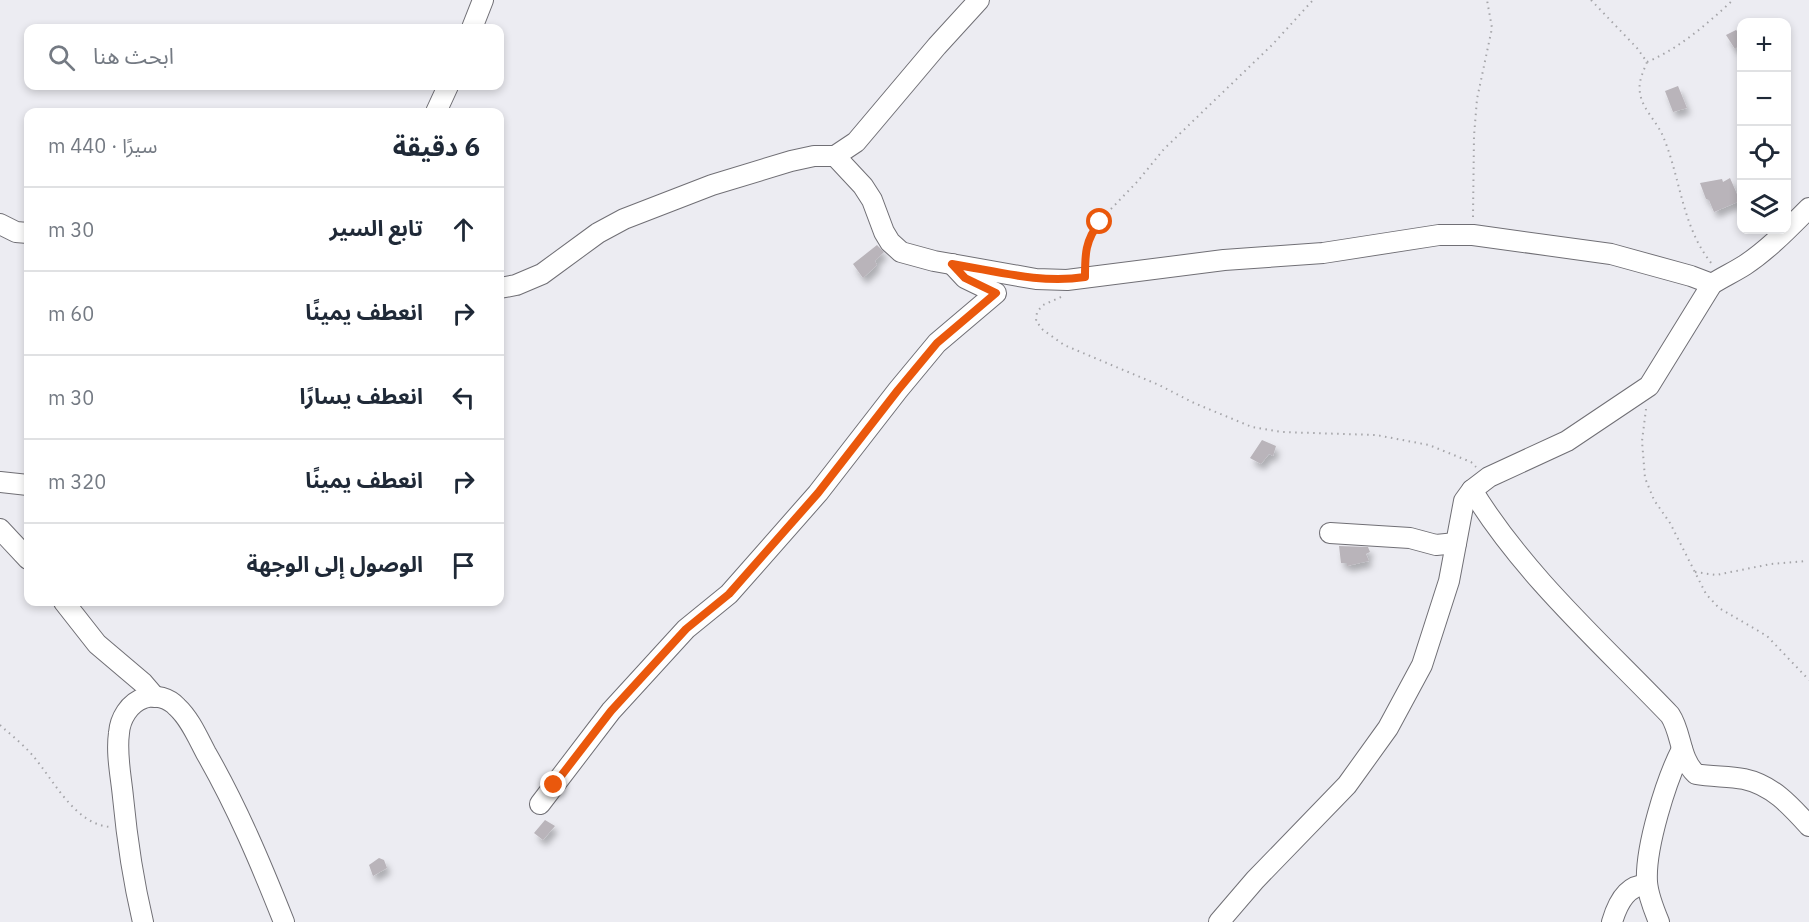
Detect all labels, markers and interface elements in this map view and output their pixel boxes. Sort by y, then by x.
map controls [1737,18,1791,234]
button: + [1737,18,1791,72]
search box [24,24,504,90]
icon: search [45,41,78,74]
text: ابحث هنا [93,41,174,70]
button: − [1737,72,1791,126]
button: locate [1737,126,1791,180]
text: 6 دقيقة [393,129,480,163]
text: سيرًا · 440 m [48,132,157,159]
button: layers [1737,180,1791,234]
route start [1086,208,1112,234]
text: تابع السير [330,213,423,242]
icon: ahead [447,213,480,246]
text: 30 m [48,216,94,243]
text: انعطف يمينًا [305,297,423,326]
icon: right [447,297,480,330]
text: 60 m [48,300,94,327]
text: انعطف يسارًا [300,381,423,410]
icon: left [447,381,480,414]
text: 30 m [48,384,94,411]
text: انعطف يمينًا [305,465,423,494]
icon: right [447,465,480,498]
text: 320 m [48,468,106,495]
text: الوصول إلى الوجهة [246,549,423,578]
icon: arrive [447,549,480,582]
route end [540,771,566,797]

